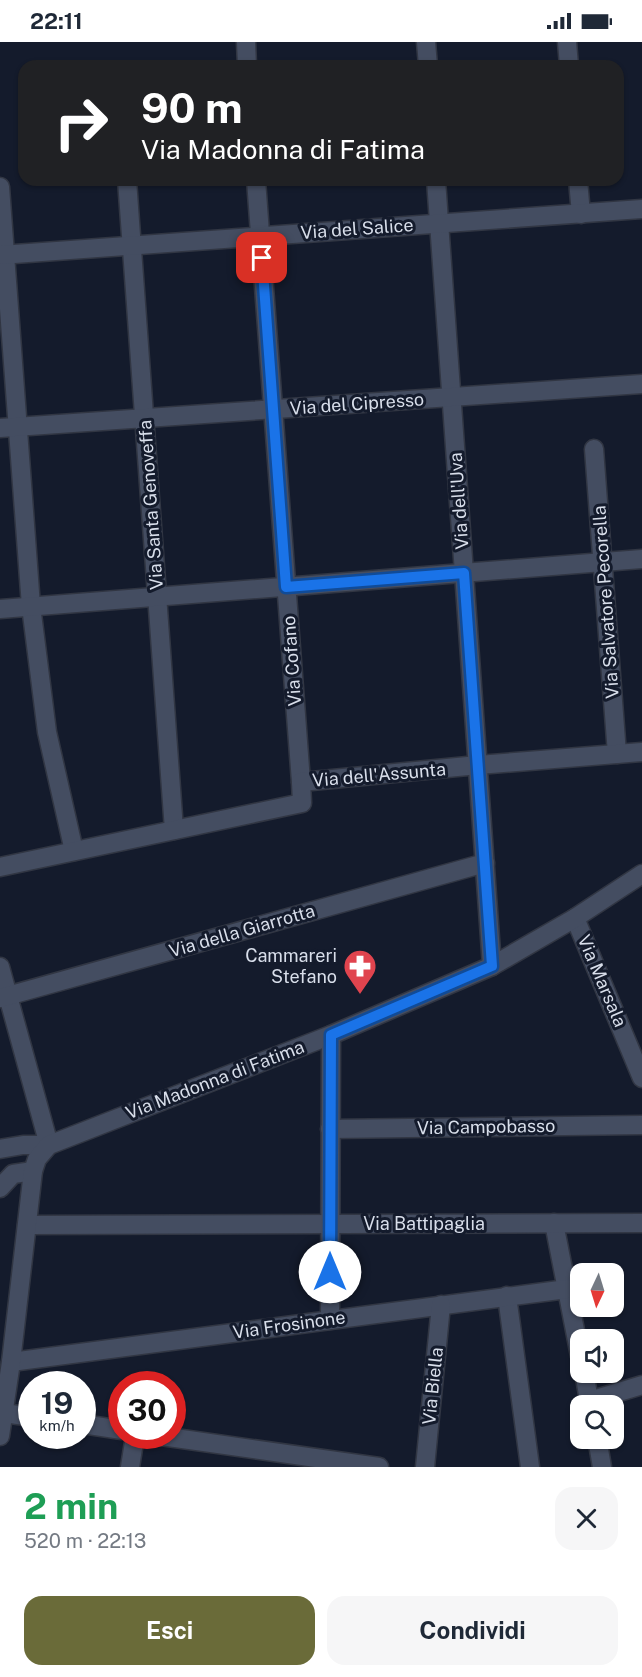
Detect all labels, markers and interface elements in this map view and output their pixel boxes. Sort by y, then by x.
text: 22:11 [30,8,83,34]
text: 90 m [141,83,243,132]
icon: right [42,84,120,162]
text: Via Madonna di Fatima [141,133,425,165]
street label: Via del Salice [300,214,414,243]
pin [236,232,287,283]
icon: arrive [245,241,278,274]
street label: Via del Cipresso [289,388,425,419]
street label: Via Santa Genoveffa [134,419,167,591]
street label: Via dell'Uva [445,452,472,550]
street label: Via Salvatore Pecorella [588,505,623,699]
street label: Via Cofano [278,615,305,707]
street label: Via dell'Assunta [311,758,447,791]
street label: Via della Giarrotta [166,900,317,961]
street label: Via Marsala [574,932,631,1030]
place label: Cammareri Stefano [245,945,337,987]
pharmacy icon: Cammareri Stefano [342,948,378,995]
street label: Via Madonna di Fatima [123,1036,307,1123]
street label: Via Campobasso [417,1115,555,1138]
street label: Via Battipaglia [363,1213,485,1234]
position arrow [298,1240,362,1304]
north arrow [570,1263,624,1317]
map controls [570,1263,624,1449]
street label: Via Frosinone [231,1306,347,1343]
button: sound [570,1329,624,1383]
street label: Via Biella [418,1346,447,1426]
speed limit sign: 30 [108,1371,186,1449]
text: 19 [41,1385,73,1421]
button: search [570,1395,624,1449]
text: km/h [39,1417,75,1434]
text: 2 min [24,1485,118,1527]
button: close [555,1487,618,1550]
text: 520 m · 22:13 [24,1529,146,1553]
button: Esci [24,1596,315,1665]
button: Condividi [327,1596,618,1665]

